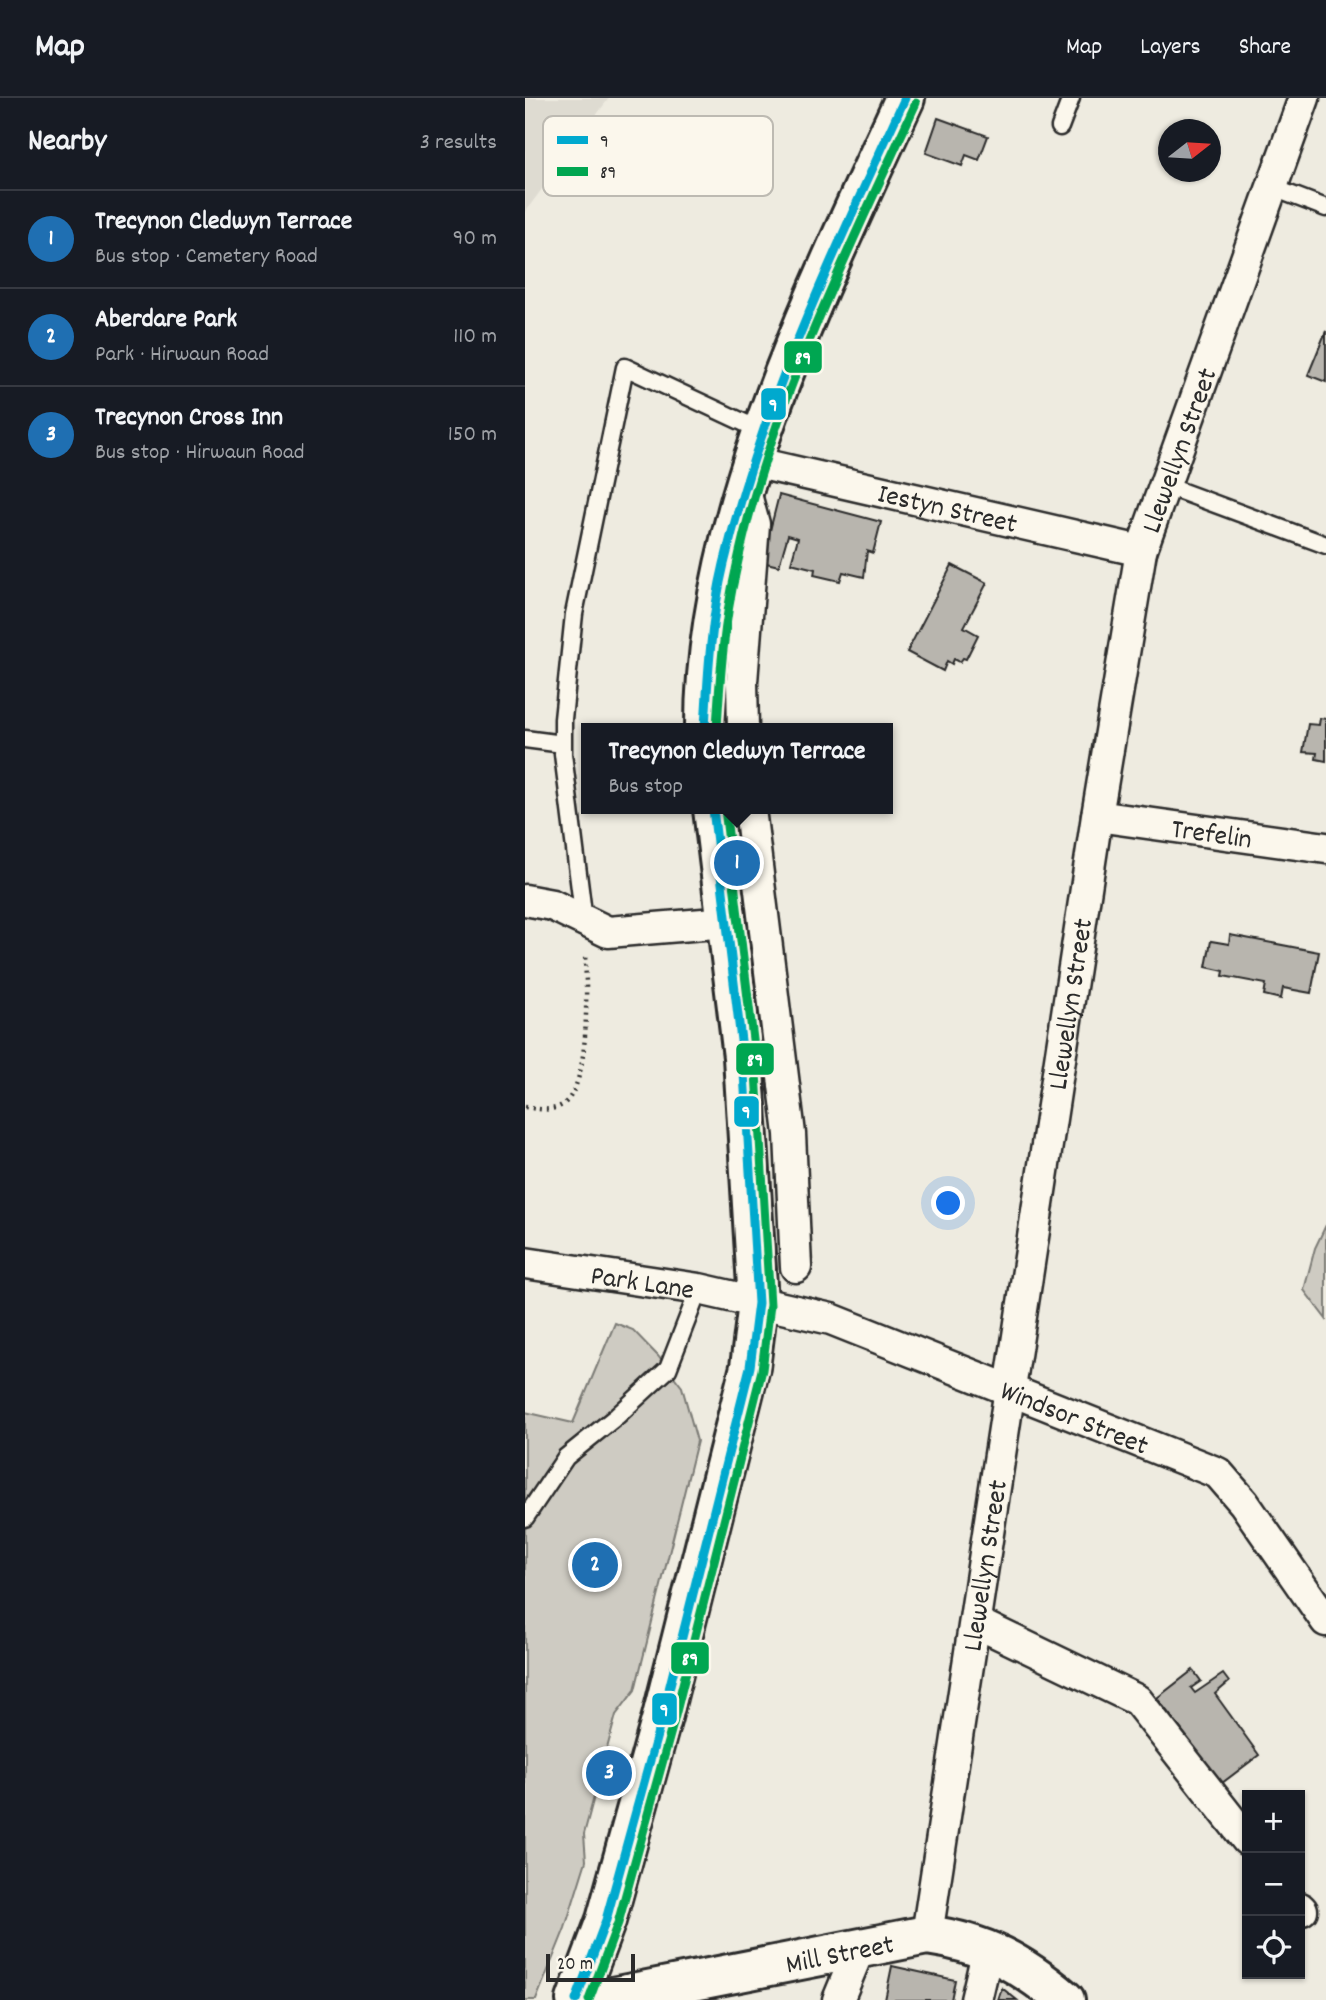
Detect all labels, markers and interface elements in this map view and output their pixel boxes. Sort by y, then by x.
text: Map [35,25,85,72]
text: Map [1066,31,1102,65]
text: Layers [1140,31,1201,65]
text: Share [1239,31,1291,65]
legend [543,116,773,196]
north arrow [1158,119,1221,182]
text: Nearby [28,122,106,165]
text: 3 results [420,127,497,160]
text: 9 [600,130,609,157]
text: 89 [600,161,616,188]
text: Trecynon Cledwyn Terrace [95,204,352,241]
text: 1 [48,223,54,256]
text: 90 m [453,223,497,256]
text: Bus stop · Cemetery Road [95,241,318,274]
text: Aberdare Park [95,302,237,339]
text: 2 [46,321,56,354]
text: 110 m [453,321,497,354]
text: Park · Hirwaun Road [95,339,269,372]
line badge: 89 [783,340,823,374]
text: 89 [795,347,811,374]
street label: Llewellyn Street [1134,363,1230,540]
line badge: 9 [760,387,787,421]
text: 9 [769,394,777,421]
text: Trecynon Cross Inn [95,400,283,437]
text: 3 [46,419,56,452]
text: 150 m [448,419,497,452]
text: Bus stop · Hirwaun Road [95,437,305,470]
street label: Iestyn Street [873,476,1020,547]
popup [581,723,893,814]
text: Trecynon Cledwyn Terrace [608,734,866,771]
text: Bus stop [608,771,683,804]
street label: Trefelin [1168,812,1254,862]
pin: 1 [714,837,760,889]
street label: Llewellyn Street [1041,916,1106,1093]
line badge: 89 [735,1042,775,1076]
text: 89 [747,1049,763,1076]
line badge: 9 [733,1095,760,1128]
text: 9 [742,1101,750,1128]
your location [931,1186,965,1220]
street label: Park Lane [588,1258,696,1313]
street label: Windsor Street [993,1373,1153,1468]
street label: Llewellyn Street [955,1477,1021,1655]
pin: 2 [572,1539,618,1591]
line badge: 89 [670,1641,710,1675]
text: 89 [682,1648,698,1675]
line badge: 9 [651,1692,678,1726]
text: 9 [660,1699,668,1726]
pin: 3 [586,1747,632,1799]
map controls [1242,1790,1305,1979]
button: + [1242,1790,1305,1853]
button: − [1242,1853,1305,1916]
button: locate [1242,1916,1305,1979]
street label: Mill Street [783,1927,898,1987]
scale bar [546,1951,635,1983]
text: 20 m [557,1952,593,1979]

